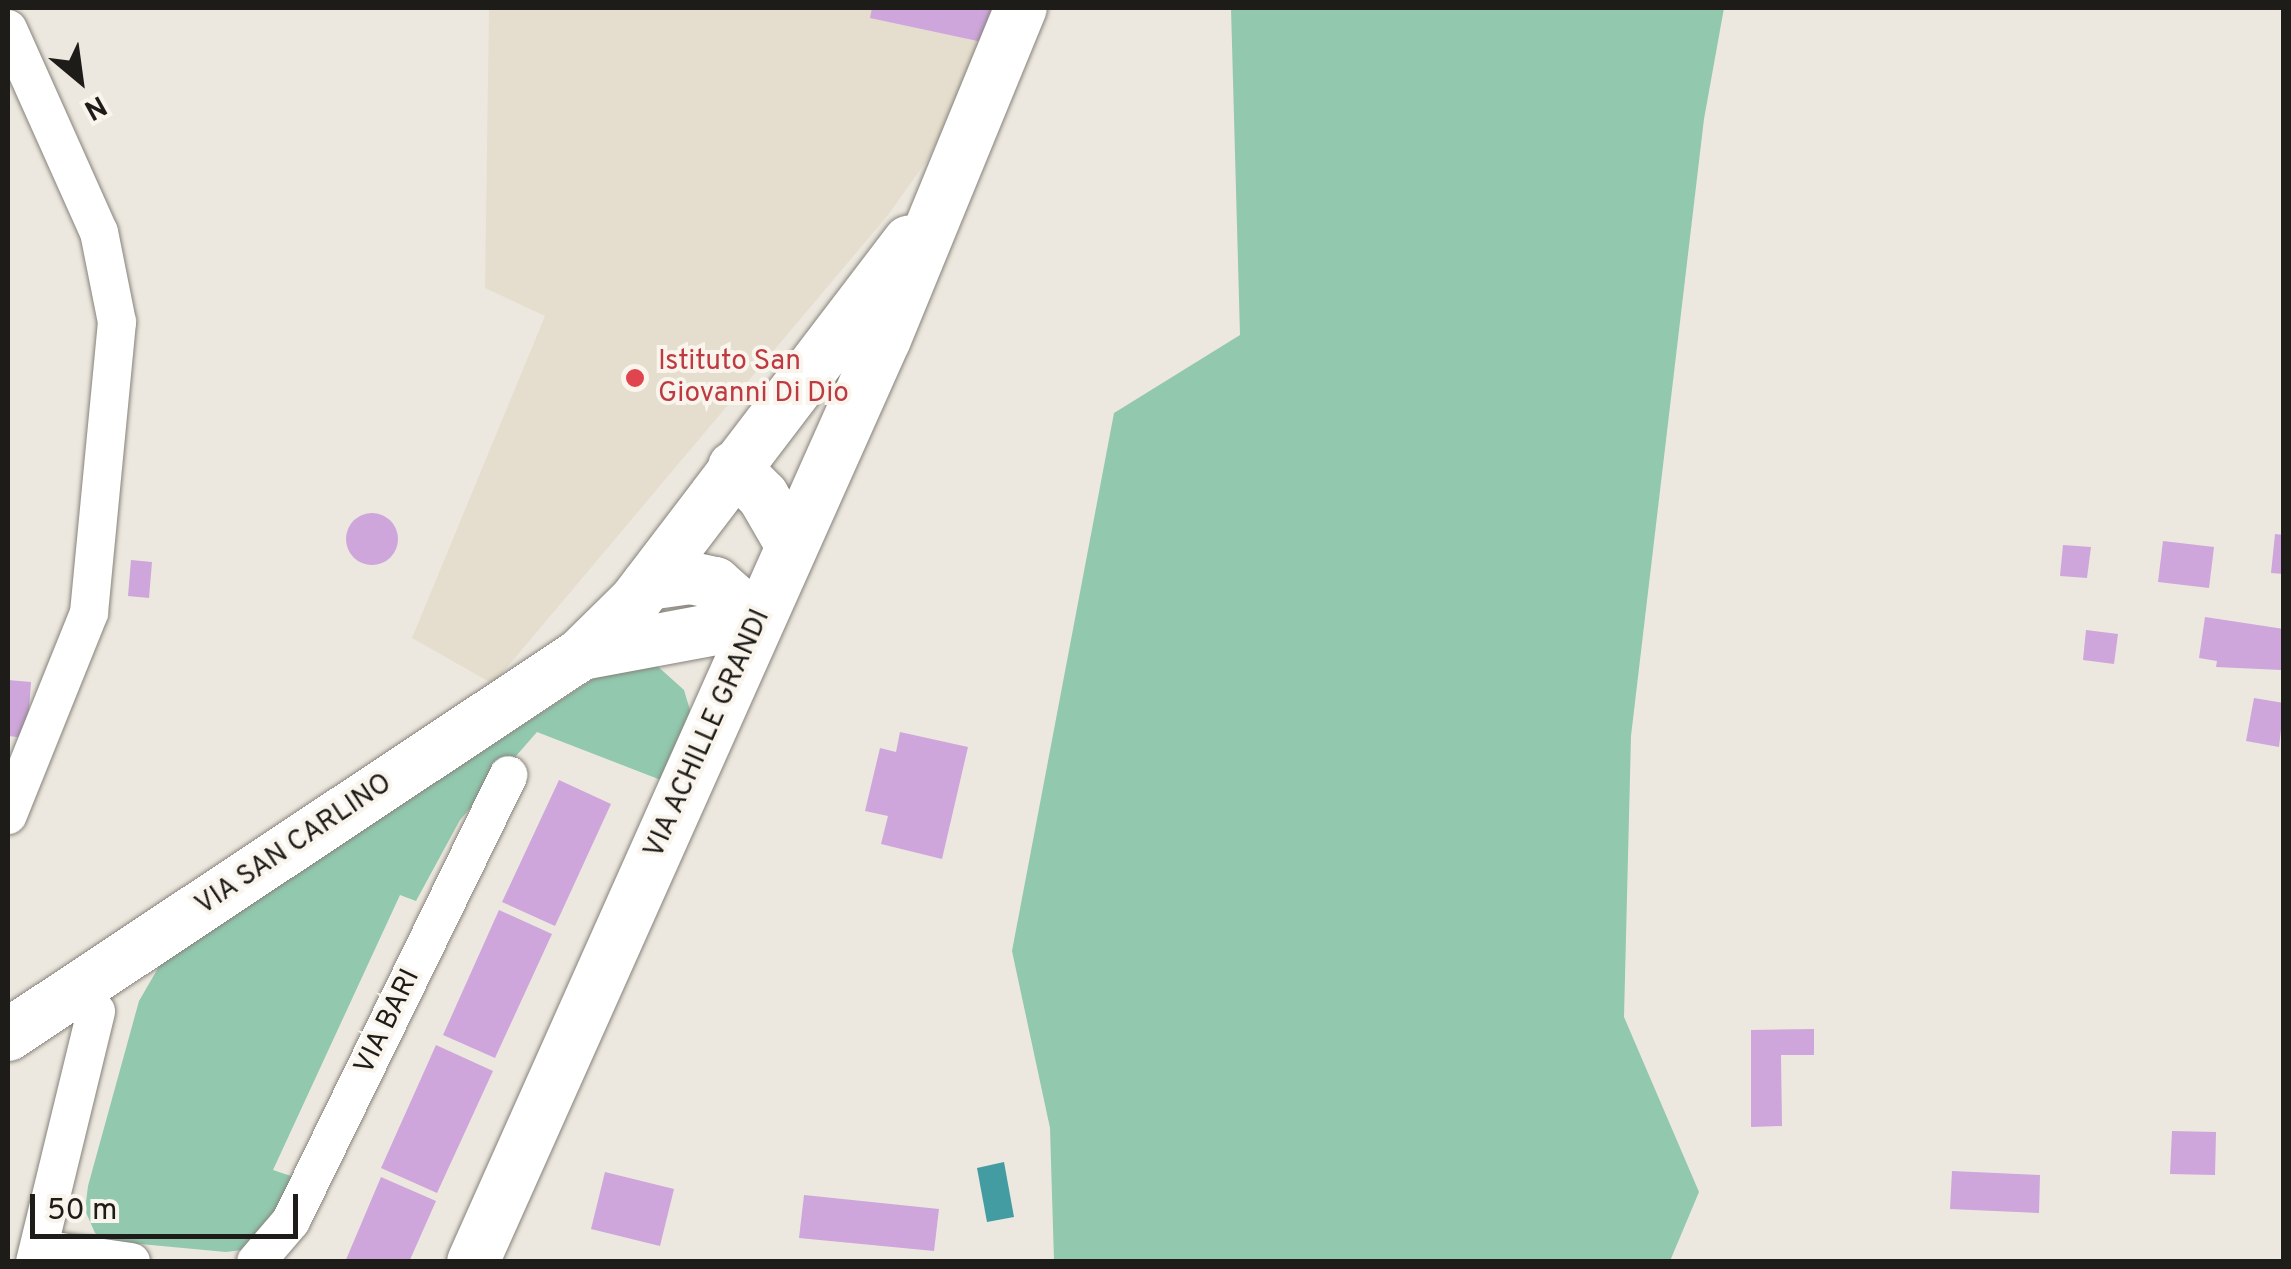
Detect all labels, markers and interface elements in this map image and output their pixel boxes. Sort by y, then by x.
north arrow [30,30,130,130]
text: N [77,86,112,127]
place label: Istituto San Giovanni Di Dio [658,345,849,411]
marker: Istituto San Giovanni Di Dio [622,365,648,391]
street label: VIA ACHILLE GRANDI [638,603,778,865]
street label: VIA SAN CARLINO [189,767,399,923]
street label: VIA BARI [348,964,428,1080]
scale bar [35,1174,302,1236]
text: 50 m [47,1193,117,1230]

